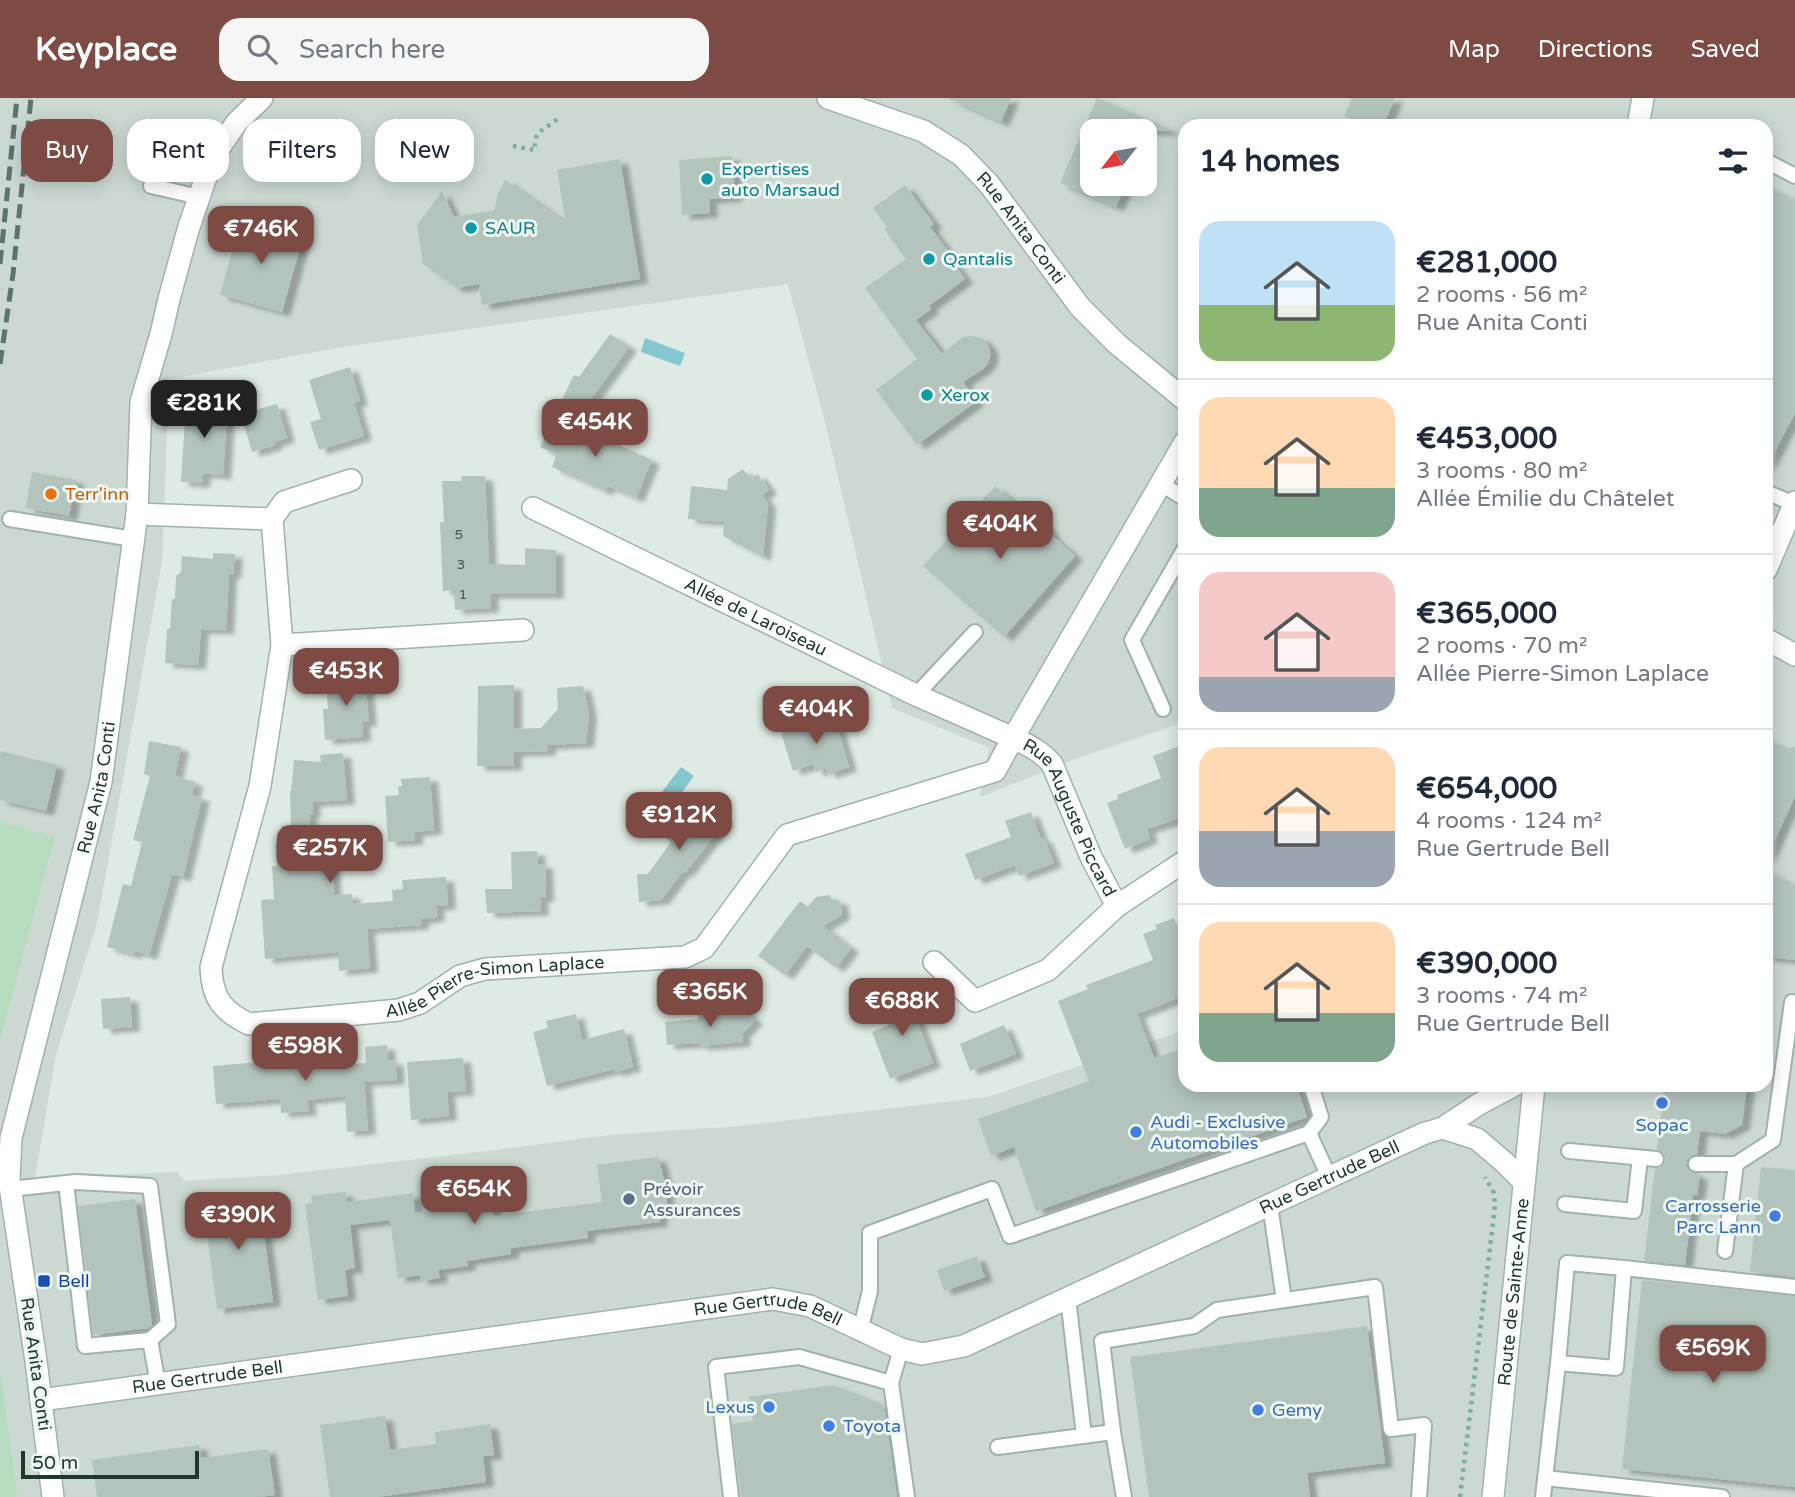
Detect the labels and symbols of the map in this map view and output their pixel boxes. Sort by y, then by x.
north arrow [1080,119,1157,196]
place label: Expertises auto Marsaud [721,158,840,201]
street label: Rue Anita Conti [972,167,1070,288]
marker: Expertises auto Marsaud [699,171,715,187]
pin: €746K [212,206,310,266]
place label: SAUR [485,217,536,239]
marker: SAUR [463,220,479,236]
place label: Qantalis [943,248,1013,270]
marker: Qantalis [921,251,937,267]
pin: €281K [155,380,253,440]
place label: Xerox [941,384,990,406]
marker: Xerox [919,387,935,403]
pin: €454K [546,400,644,459]
place label: Terr'inn [65,483,129,505]
marker: Terr'inn [43,486,59,502]
pin: €404K [951,502,1049,561]
house number: 5 [455,526,463,543]
house number: 3 [457,556,465,573]
street label: Allée de Laroiseau [681,573,831,661]
house number: 1 [459,586,467,603]
pin: €453K [297,648,395,708]
pin: €404K [767,686,865,746]
street label: Rue Anita Conti [72,720,120,856]
street label: Rue Auguste Piccard [1019,734,1121,900]
pin: €912K [630,792,728,852]
pin: €257K [281,826,379,885]
street label: Allée Pierre-Simon Laplace [384,951,605,1022]
pin: €365K [661,970,759,1029]
pin: €688K [853,978,951,1038]
pin: €598K [256,1024,354,1083]
marker: Sopac [1654,1095,1670,1111]
place label: Audi - Exclusive Automobiles [1150,1111,1285,1154]
place label: Sopac [1635,1114,1689,1136]
marker: Audi - Exclusive Automobiles [1128,1124,1144,1140]
street label: Rue Gertrude Bell [1256,1135,1403,1219]
pin: €654K [425,1166,523,1226]
place label: Prévoir Assurances [643,1178,741,1221]
marker: Prévoir Assurances [621,1191,637,1207]
pin: €390K [189,1192,287,1252]
place label: Carrosserie Parc Lann [1665,1195,1761,1238]
street label: Route de Sainte-Anne [1493,1197,1534,1387]
marker: Carrosserie Parc Lann [1767,1208,1783,1224]
place label: Bell [58,1270,90,1292]
marker: Bell [36,1273,52,1289]
street label: Rue Gertrude Bell [692,1288,846,1331]
street label: Rue Anita Conti [16,1296,56,1432]
pin: €569K [1664,1326,1762,1385]
street label: Rue Gertrude Bell [131,1356,284,1398]
place label: Lexus [705,1396,755,1418]
marker: Lexus [761,1399,777,1415]
place label: Gemy [1272,1399,1322,1421]
marker: Gemy [1250,1402,1266,1418]
place label: Toyota [843,1415,901,1437]
marker: Toyota [821,1418,837,1434]
scale bar [21,1448,200,1480]

